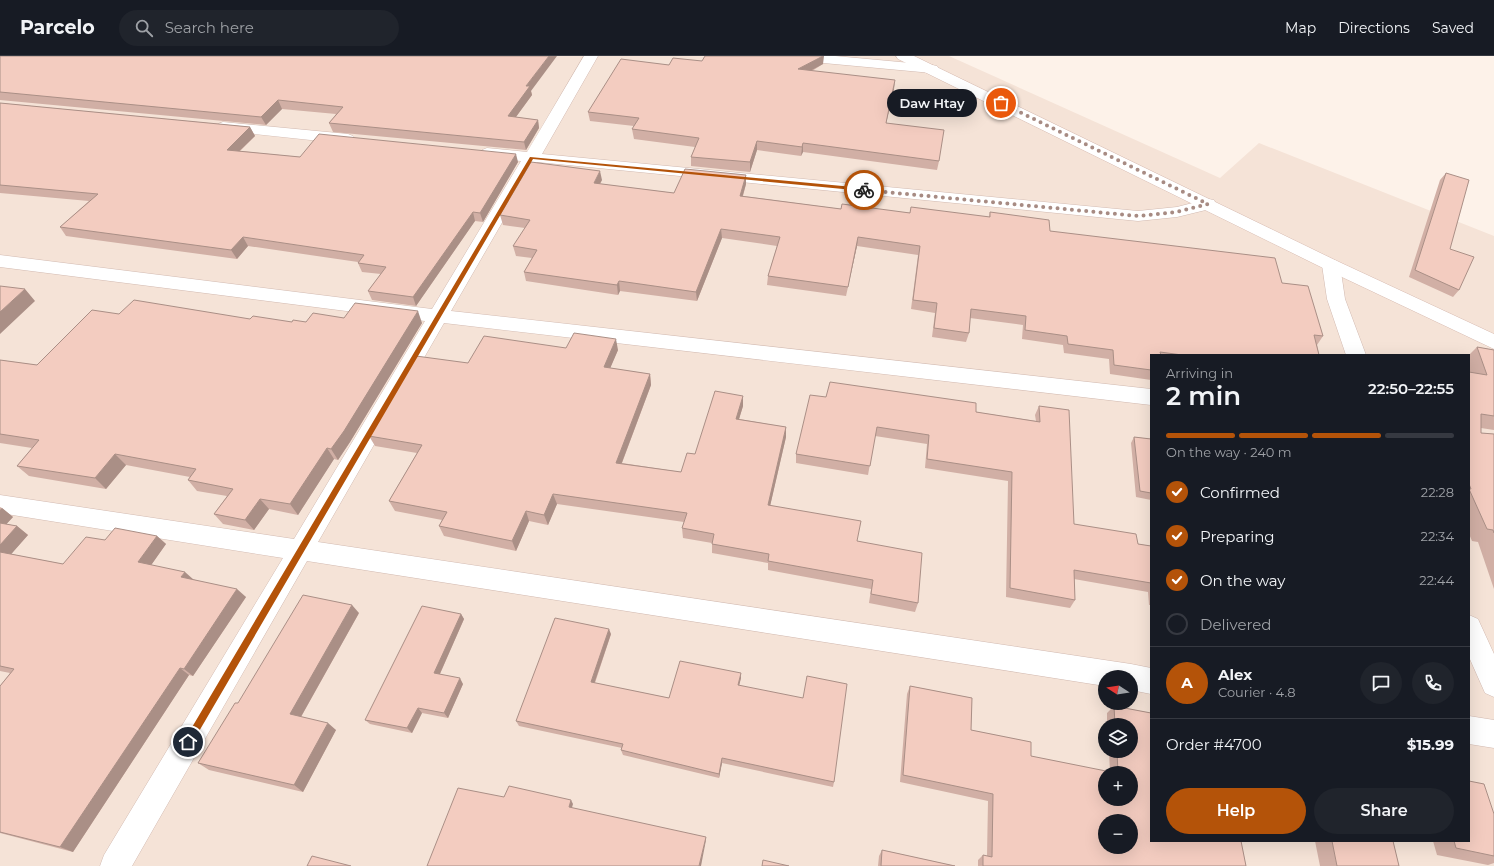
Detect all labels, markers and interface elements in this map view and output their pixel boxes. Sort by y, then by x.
search box [119,10,399,46]
text: Parcelo [20,16,95,39]
icon: search [133,17,155,39]
text: Search here [165,18,254,37]
text: Map [1285,19,1316,37]
text: Directions [1338,19,1410,37]
text: Saved [1432,19,1474,37]
pin [984,86,1018,120]
callout: Daw Htay [887,89,977,117]
icon: bag [990,92,1012,114]
text: Daw Htay [899,95,965,111]
courier [844,170,884,210]
icon: bike [853,179,875,201]
text: Arriving in [1166,365,1233,381]
text: 22:50–22:55 [1368,379,1454,398]
text: 2 min [1166,380,1241,412]
text: On the way · 240 m [1166,444,1292,460]
icon: check [1166,481,1188,503]
text: Confirmed [1200,483,1280,502]
text: 22:28 [1421,484,1454,500]
icon: check [1166,525,1188,547]
text: Preparing [1200,527,1275,546]
text: 22:34 [1421,528,1454,544]
icon: check [1166,569,1188,591]
text: On the way [1200,571,1285,590]
text: 22:44 [1419,572,1454,588]
text: Delivered [1200,615,1272,634]
button: chat [1360,662,1402,704]
button: phone [1412,662,1454,704]
text: Alex [1218,665,1252,684]
north arrow [1098,670,1138,710]
map controls [1098,670,1138,854]
text: A [1181,673,1193,692]
text: Courier · 4.8 [1218,684,1296,700]
button: layers [1098,718,1138,758]
pin [171,725,205,759]
icon: home [177,731,199,753]
text: Order #4700 [1166,735,1262,754]
text: $15.99 [1407,735,1454,754]
button: + [1098,766,1138,806]
button: Help [1166,788,1306,834]
button: Share [1314,788,1454,834]
button: − [1098,814,1138,854]

